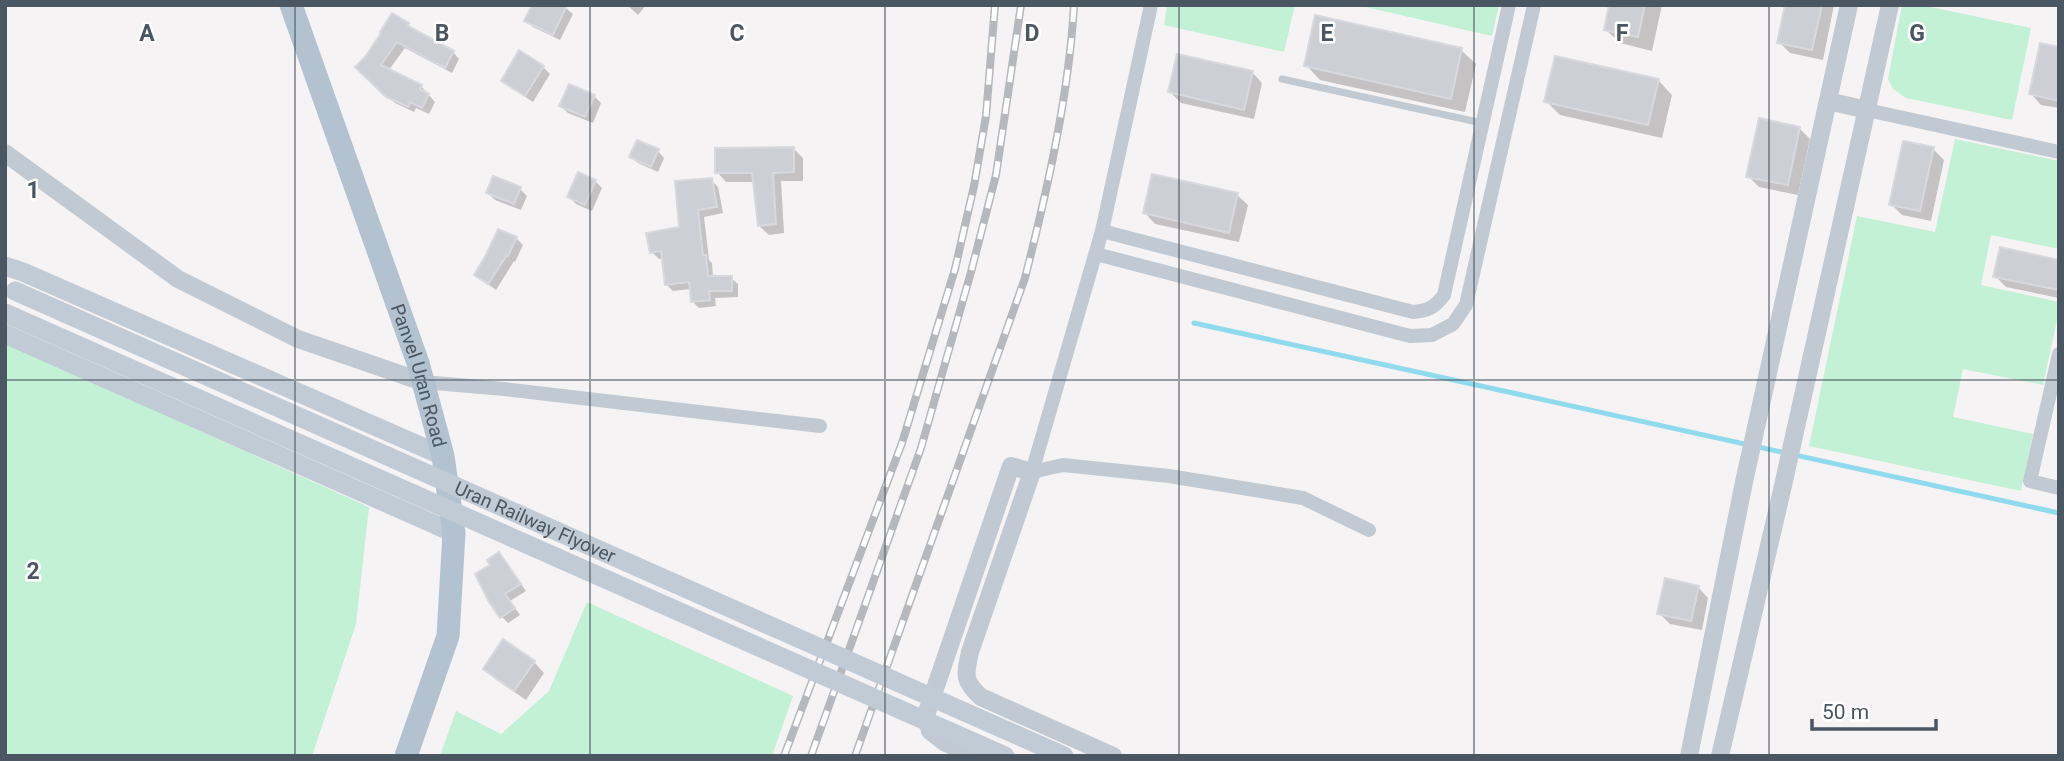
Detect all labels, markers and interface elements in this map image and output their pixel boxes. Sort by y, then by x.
text: A [139,20,155,47]
text: B [435,20,449,47]
text: C [729,20,745,47]
text: D [1025,20,1039,47]
text: E [1321,20,1334,47]
text: F [1616,20,1629,47]
text: G [1909,20,1925,47]
text: 1 [26,177,40,204]
street label: Panvel Uran Road [386,301,451,450]
street label: Uran Railway Flyover [451,476,620,568]
text: 2 [26,558,40,585]
scale bar [1812,688,1936,732]
text: 50 m [1822,700,1869,724]

